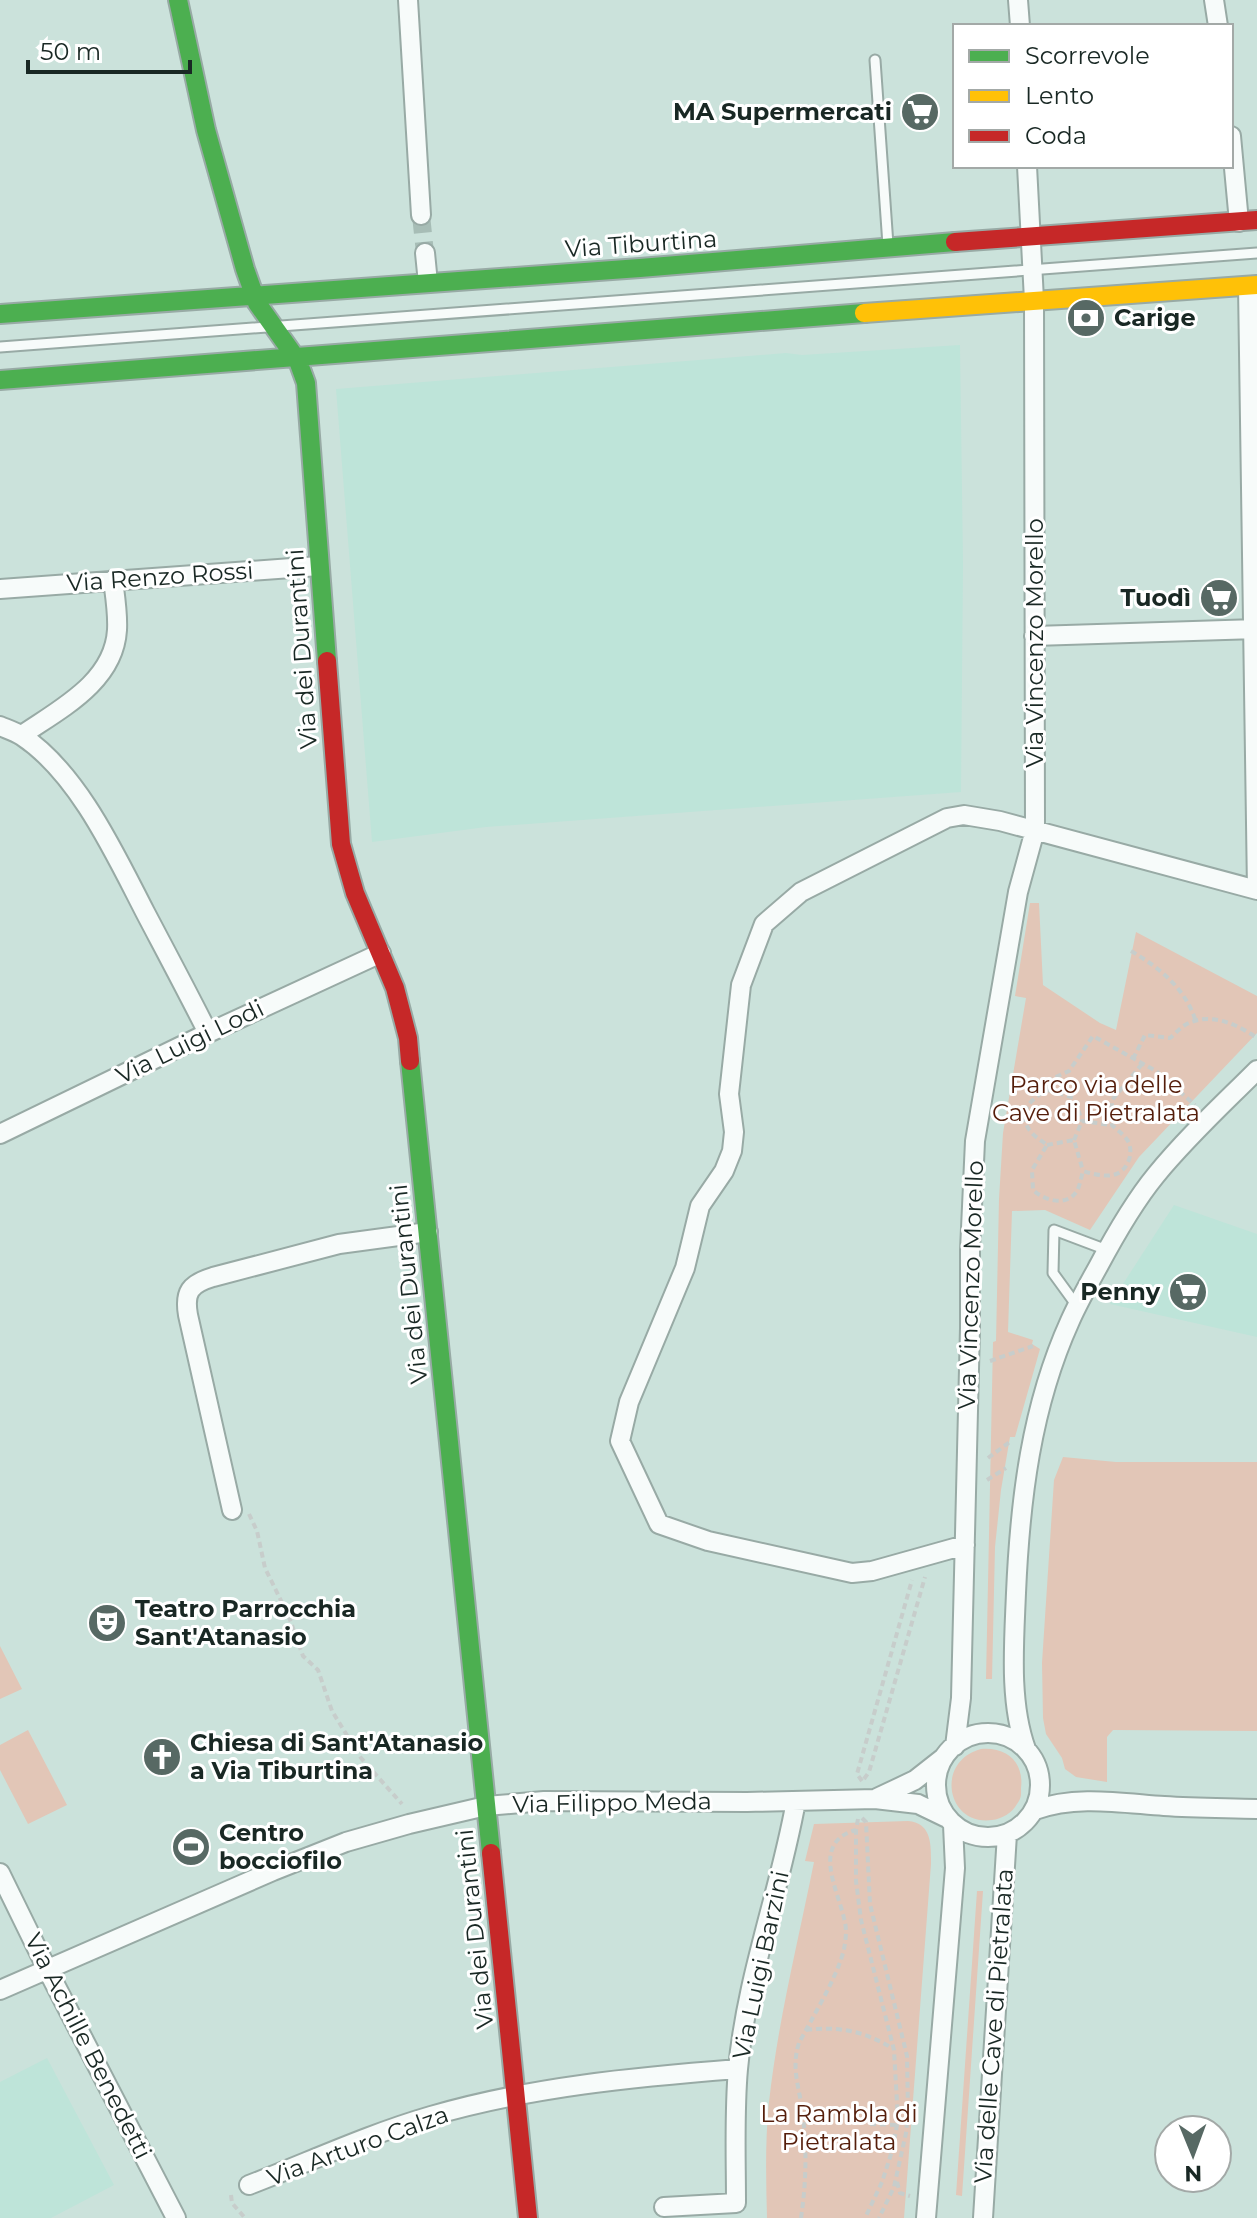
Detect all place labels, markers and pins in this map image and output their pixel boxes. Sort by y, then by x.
supermarket icon: MA Supermercati [899,91,941,133]
place label: MA Supermercati [673,97,892,126]
bank icon: Carige [1065,297,1107,339]
place label: Carige [1114,303,1196,332]
supermarket icon: Tuodì [1198,577,1240,619]
place label: Tuodì [1120,583,1191,612]
supermarket icon: Penny [1167,1271,1209,1313]
place label: Penny [1080,1277,1161,1306]
place label: Teatro Parrocchia Sant'Atanasio [135,1594,356,1651]
theatre icon: Teatro Parrocchia Sant'Atanasio [86,1602,128,1644]
place label: Chiesa di Sant'Atanasio a Via Tiburtina [190,1728,483,1785]
church icon: Chiesa di Sant'Atanasio a Via Tiburtina [141,1736,183,1778]
place label: Centro bocciofilo [219,1818,342,1875]
sports icon: Centro bocciofilo [170,1826,212,1868]

